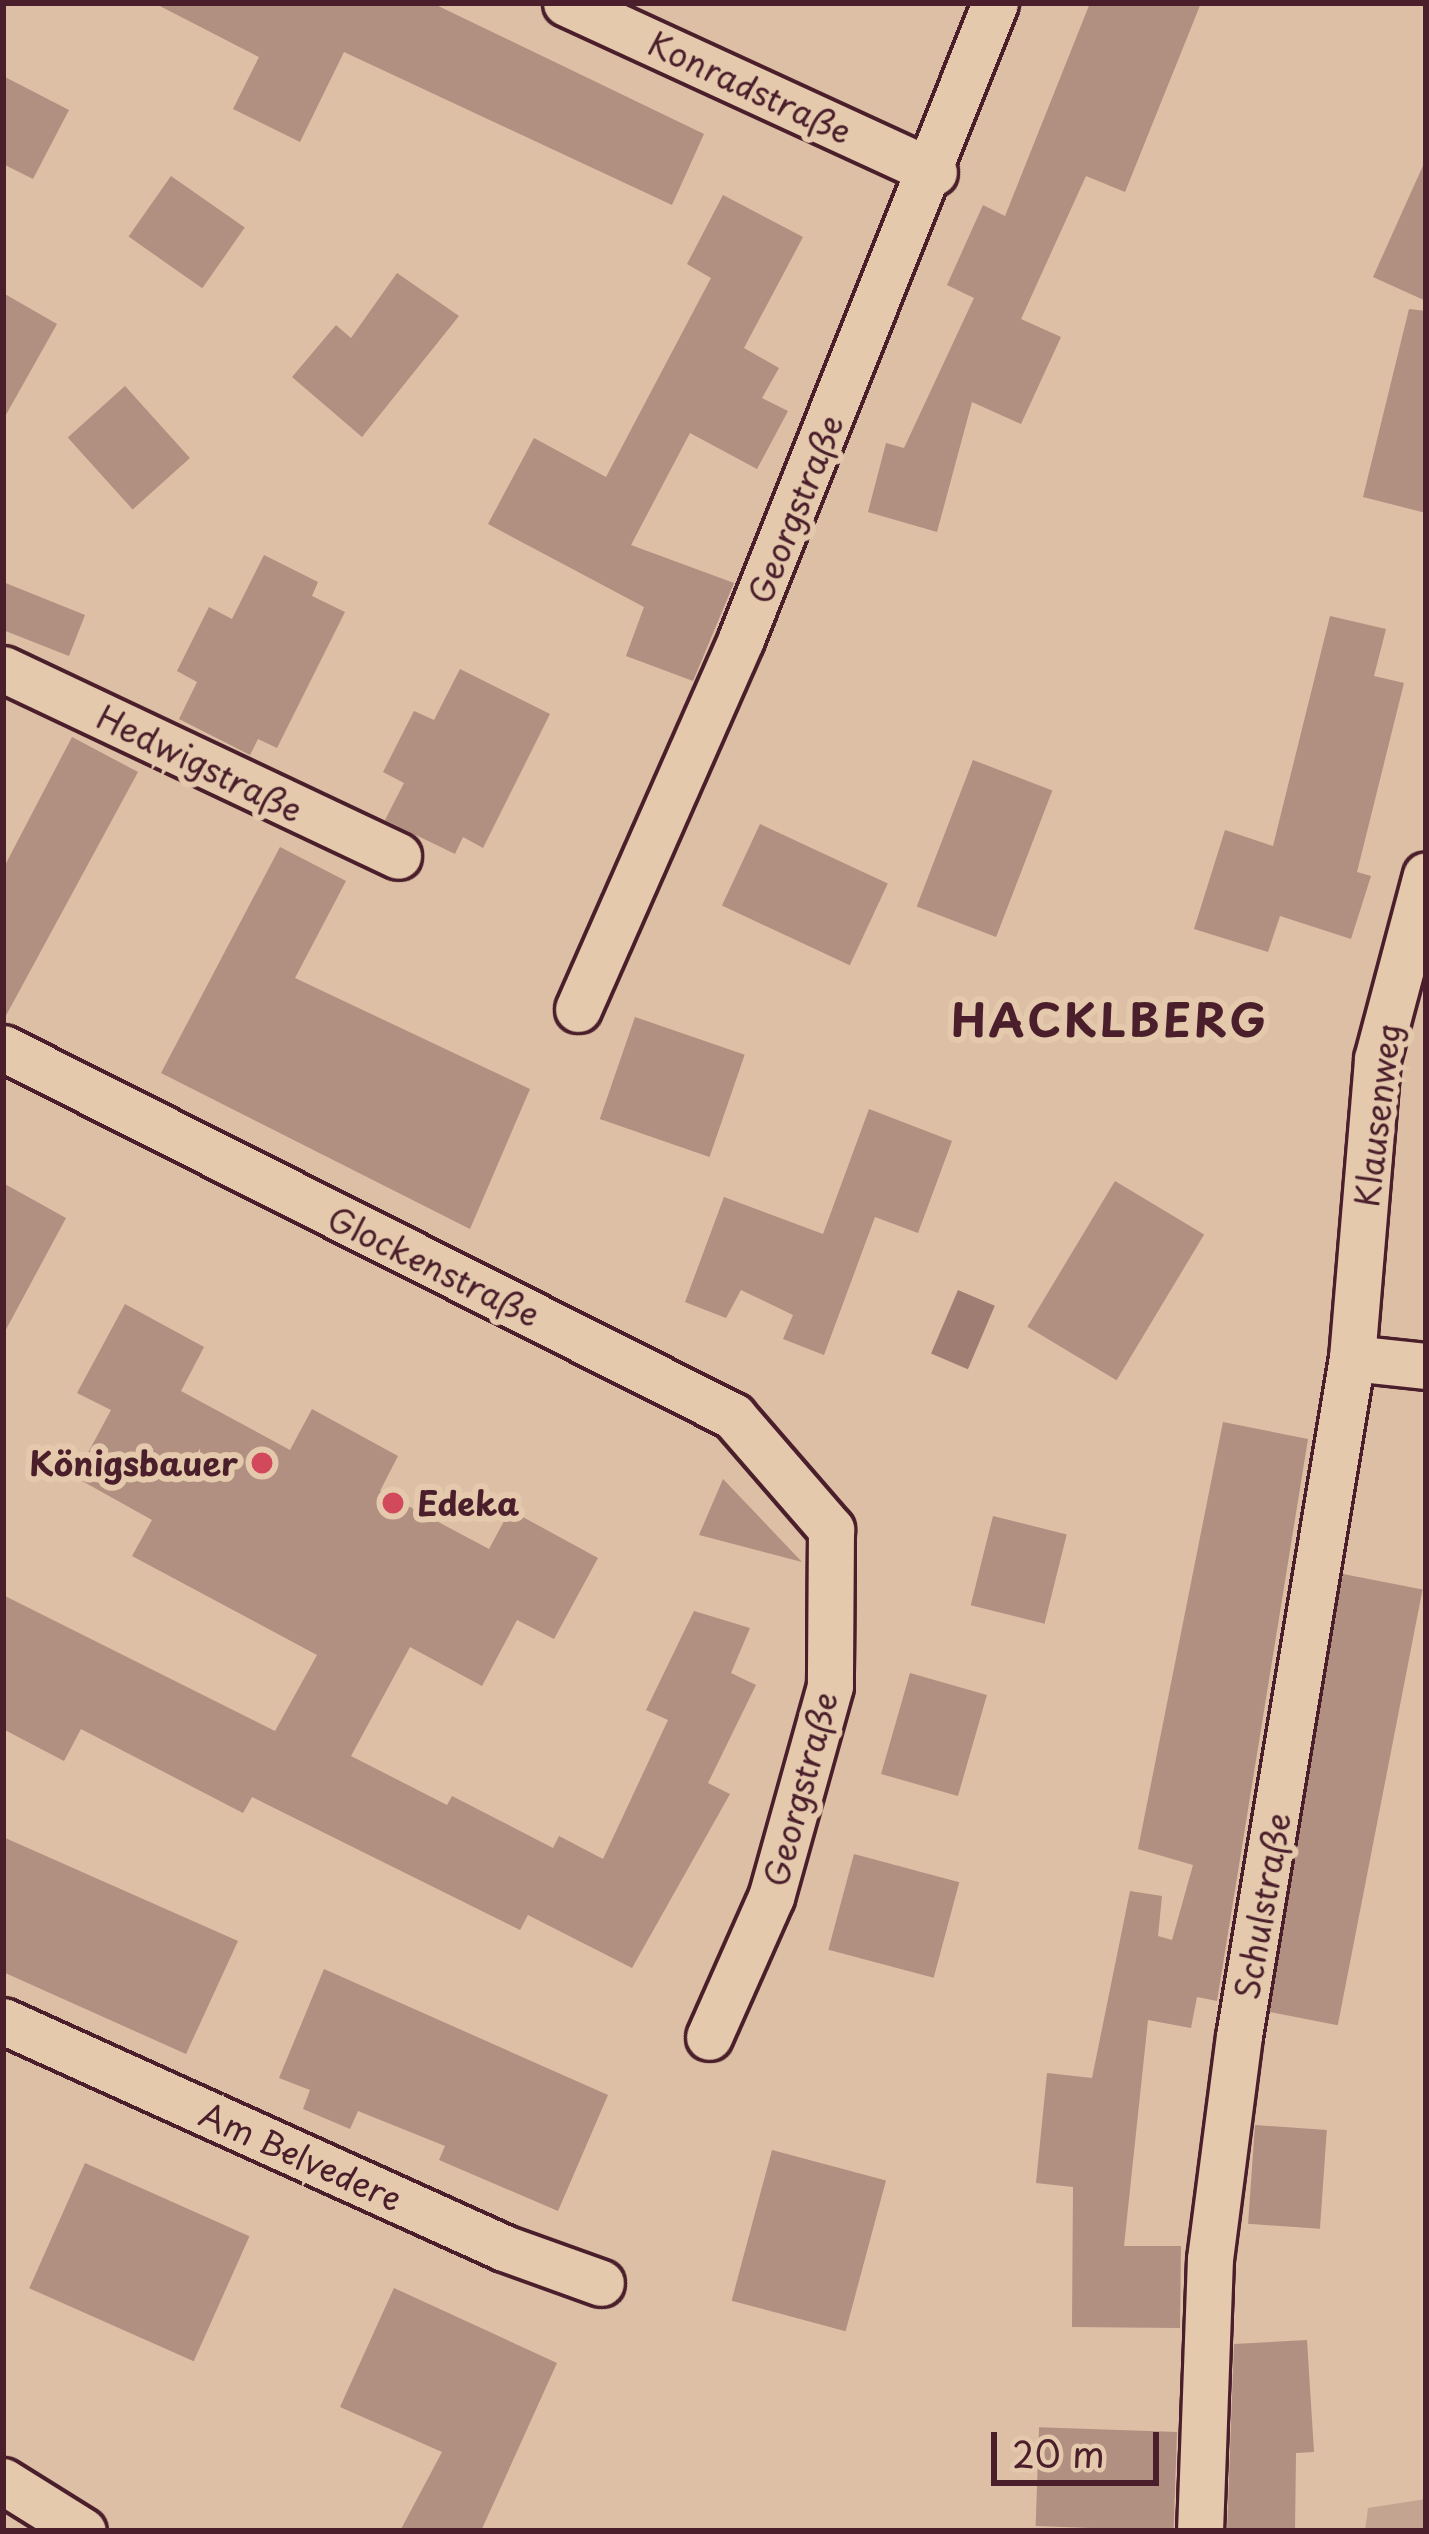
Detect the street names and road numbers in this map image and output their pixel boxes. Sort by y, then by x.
street label: Konradstraße [642,23,858,151]
street label: Georgstraße [739,409,851,609]
street label: Hedwigstraße [91,696,309,830]
street label: Klausenweg [1346,1021,1408,1209]
street label: Glockenstraße [322,1198,546,1334]
street label: Georgstraße [755,1687,845,1891]
street label: Schulstraße [1226,1809,1298,2003]
street label: Am Belvedere [194,2094,408,2218]

